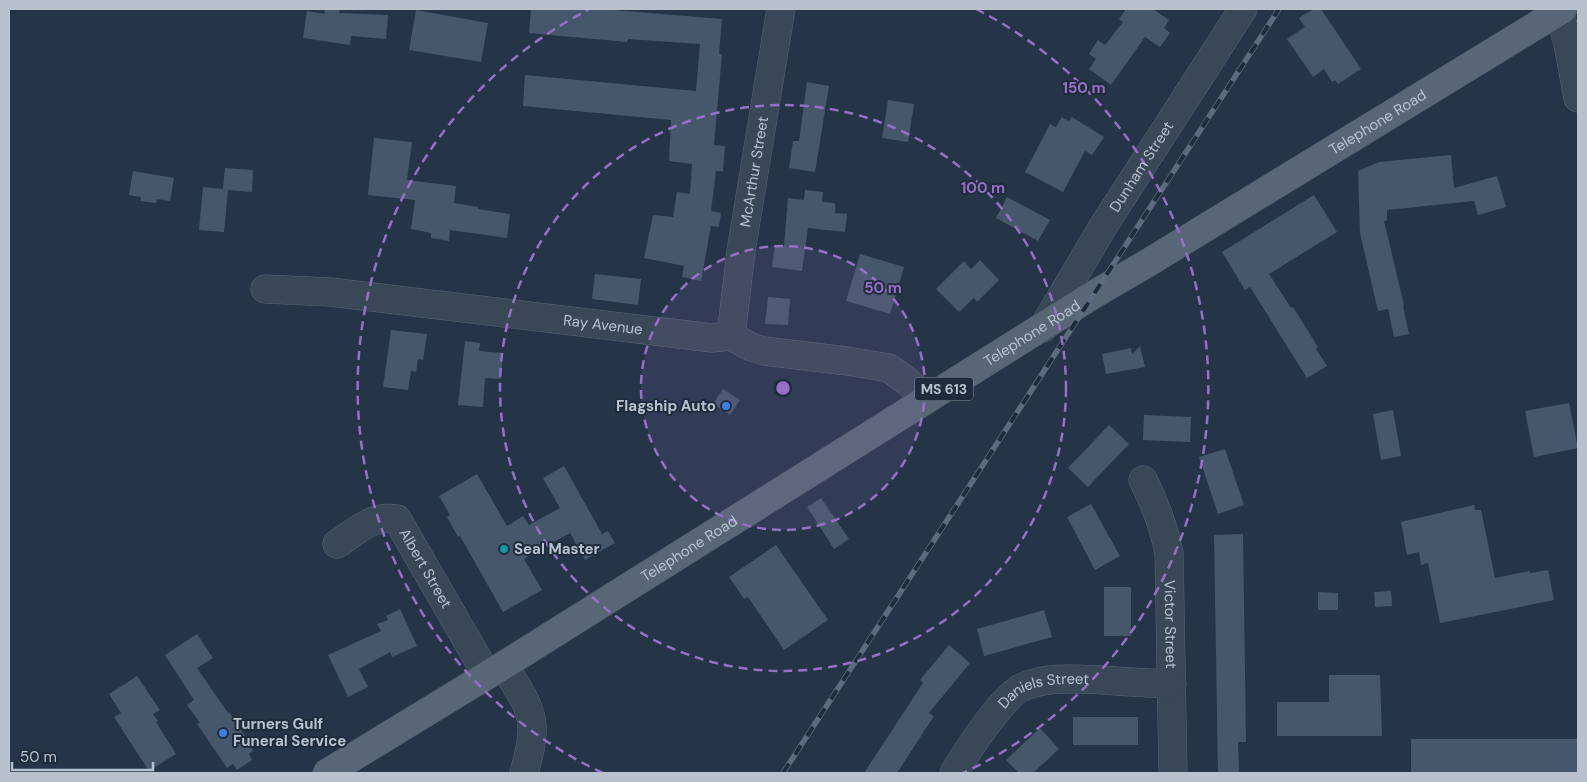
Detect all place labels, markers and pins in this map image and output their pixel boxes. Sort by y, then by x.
centre of rings [774,379,792,397]
place label: Flagship Auto [616,396,716,416]
marker: Flagship Auto [720,400,732,412]
place label: Seal Master [514,539,600,559]
marker: Seal Master [498,543,510,555]
place label: Turners Gulf Funeral Service [233,714,346,751]
marker: Turners Gulf Funeral Service [217,727,229,739]

